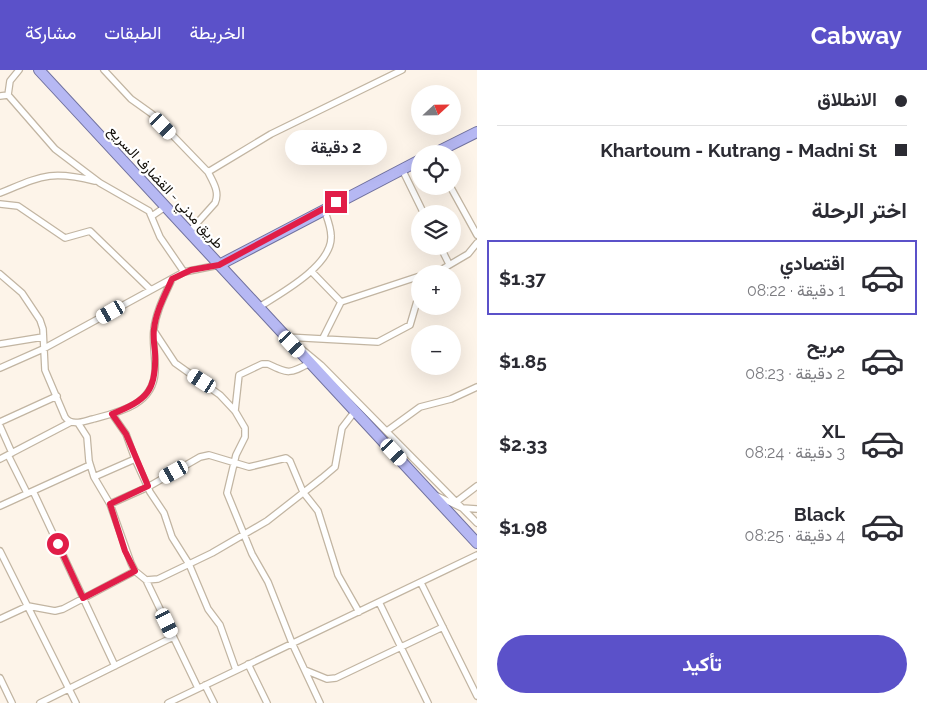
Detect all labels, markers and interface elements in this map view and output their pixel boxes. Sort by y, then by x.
text: Cabway [811,21,902,50]
text: مشاركة [25,22,76,43]
text: الطبقات [104,22,161,43]
text: الخريطة [189,22,245,43]
north arrow [411,85,461,135]
map controls [411,85,461,375]
text: الانطلاق [817,88,877,110]
car [147,110,178,142]
street label: طريق مدني - القضارف السريع [102,122,227,254]
callout: 2 دقيقة [285,129,387,164]
text: 2 دقيقة [311,138,361,157]
text: Khartoum - Kutrang - Madni St [600,139,877,161]
button: locate [411,145,461,195]
route end [325,191,347,213]
text: اختر الرحلة [811,197,907,223]
button: layers [411,205,461,255]
text: اقتصادي [780,252,845,274]
icon: car [860,255,905,300]
button: + [411,265,461,315]
text: $1.37 [499,267,546,289]
text: 1 دقيقة · 08:22 [747,281,845,300]
car [94,298,127,326]
button: − [411,325,461,375]
car [276,328,307,360]
text: مريح [807,335,845,357]
icon: car [860,338,905,383]
text: $1.85 [499,350,547,372]
text: 2 دقيقة · 08:23 [745,364,845,383]
car [185,367,218,395]
text: XL [822,420,845,442]
icon: car [860,421,905,466]
text: $2.33 [499,433,547,455]
car [378,436,409,468]
text: 3 دقيقة · 08:24 [745,443,845,462]
car [157,458,190,486]
text: Black [794,503,845,525]
icon: car [860,504,905,549]
text: $1.98 [499,516,547,538]
text: 4 دقيقة · 08:25 [745,526,845,545]
route start [47,533,69,555]
car [153,606,180,640]
button: تأكيد [497,635,907,693]

